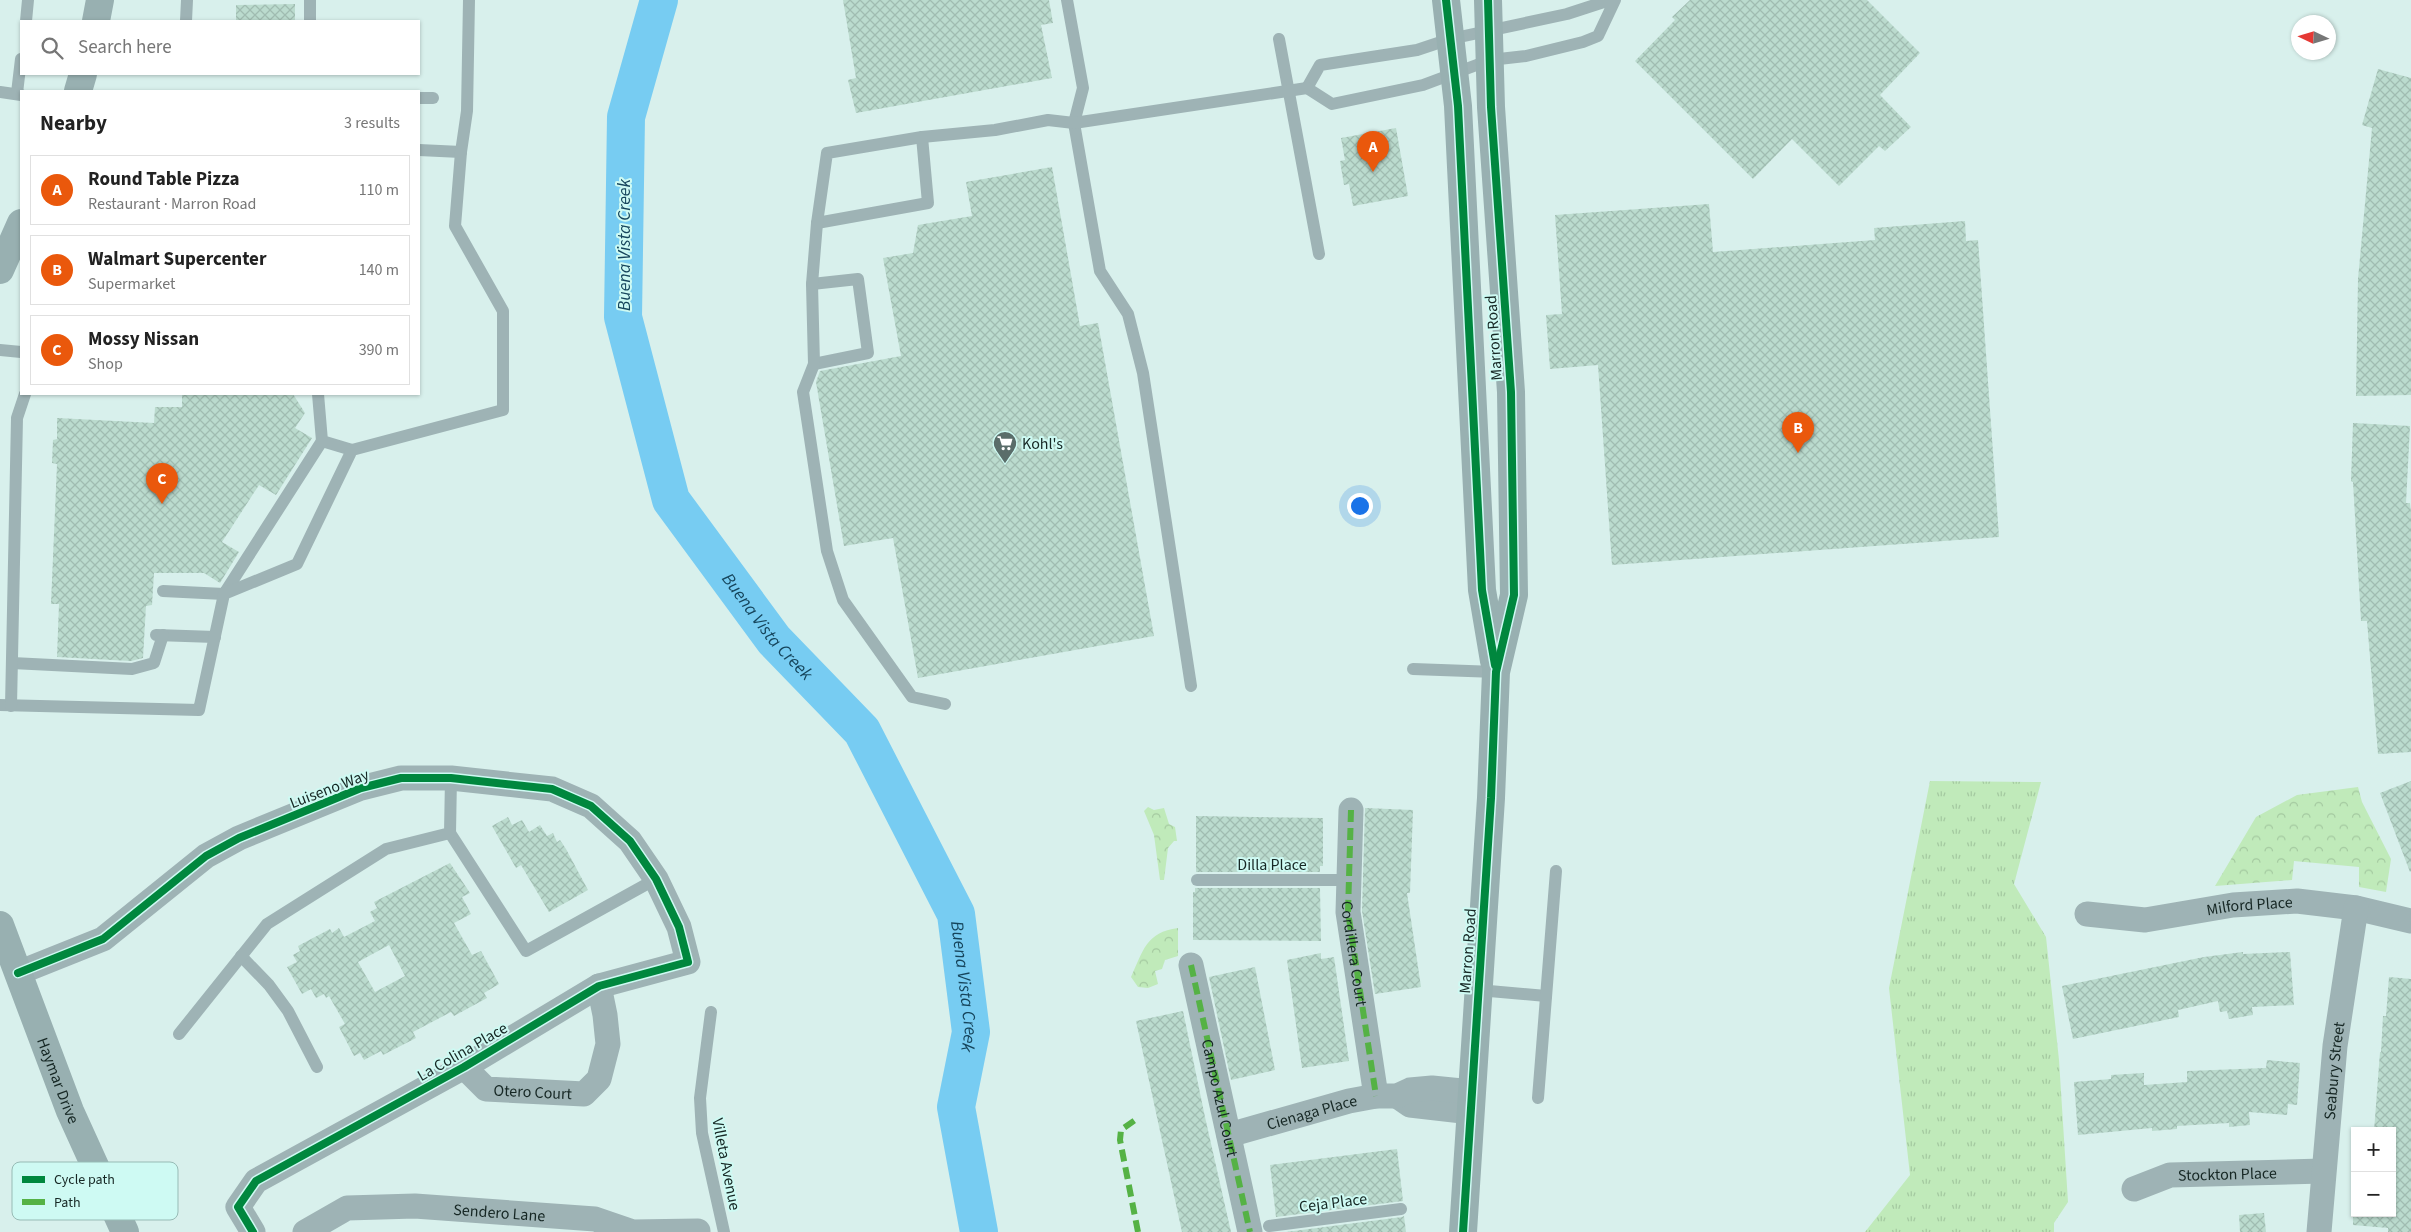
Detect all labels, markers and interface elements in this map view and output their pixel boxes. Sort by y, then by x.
north arrow [2291,15,2336,60]
search box [20,20,420,75]
icon: search [38,34,66,62]
text: Search here [78,34,172,61]
text: Nearby [40,108,107,138]
text: 3 results [344,112,400,134]
pin: A [1357,131,1389,172]
text: Round Table Pizza [88,166,240,193]
text: A [52,179,62,201]
text: 110 m [359,179,399,201]
water label: Buena Vista Creek [612,179,637,311]
text: Restaurant · Marron Road [88,193,257,215]
text: Walmart Supercenter [88,246,266,273]
text: B [52,259,62,281]
text: 140 m [359,259,399,281]
text: Supermarket [88,273,175,295]
street label: Marron Road [1480,294,1508,381]
text: Mossy Nissan [88,326,199,353]
text: C [52,339,62,361]
text: 390 m [359,339,399,361]
text: Shop [88,353,123,375]
pin: B [1782,412,1814,453]
supermarket icon: Kohl's [992,430,1018,464]
place label: Kohl's [1022,433,1063,455]
pin: C [146,463,178,504]
your location [1347,493,1373,519]
water label: Buena Vista Creek [716,568,819,686]
street label: Luiseno Way [286,764,373,814]
street label: Dilla Place [1237,854,1307,876]
street label: Milford Place [2205,891,2293,921]
street label: Cordillera Court [1336,901,1372,1008]
street label: Marron Road [1454,908,1482,995]
water label: Buena Vista Creek [944,919,983,1055]
street label: La Colina Place [413,1017,512,1087]
street label: Seabury Street [2319,1020,2351,1121]
street label: Haymar Drive [31,1034,84,1128]
street label: Campo Azul Court [1196,1037,1243,1160]
street label: Otero Court [493,1079,573,1105]
street label: Cienaga Place [1264,1090,1359,1136]
street label: Villeta Avenue [706,1116,746,1212]
map controls [2351,1127,2396,1217]
button: + [2351,1127,2396,1172]
legend [12,1162,178,1220]
street label: Stockton Place [2178,1162,2277,1187]
text: Cycle path [54,1170,115,1190]
button: − [2351,1172,2396,1217]
street label: Ceja Place [1298,1188,1368,1218]
text: Path [54,1193,81,1213]
street label: Sendero Lane [453,1199,546,1227]

